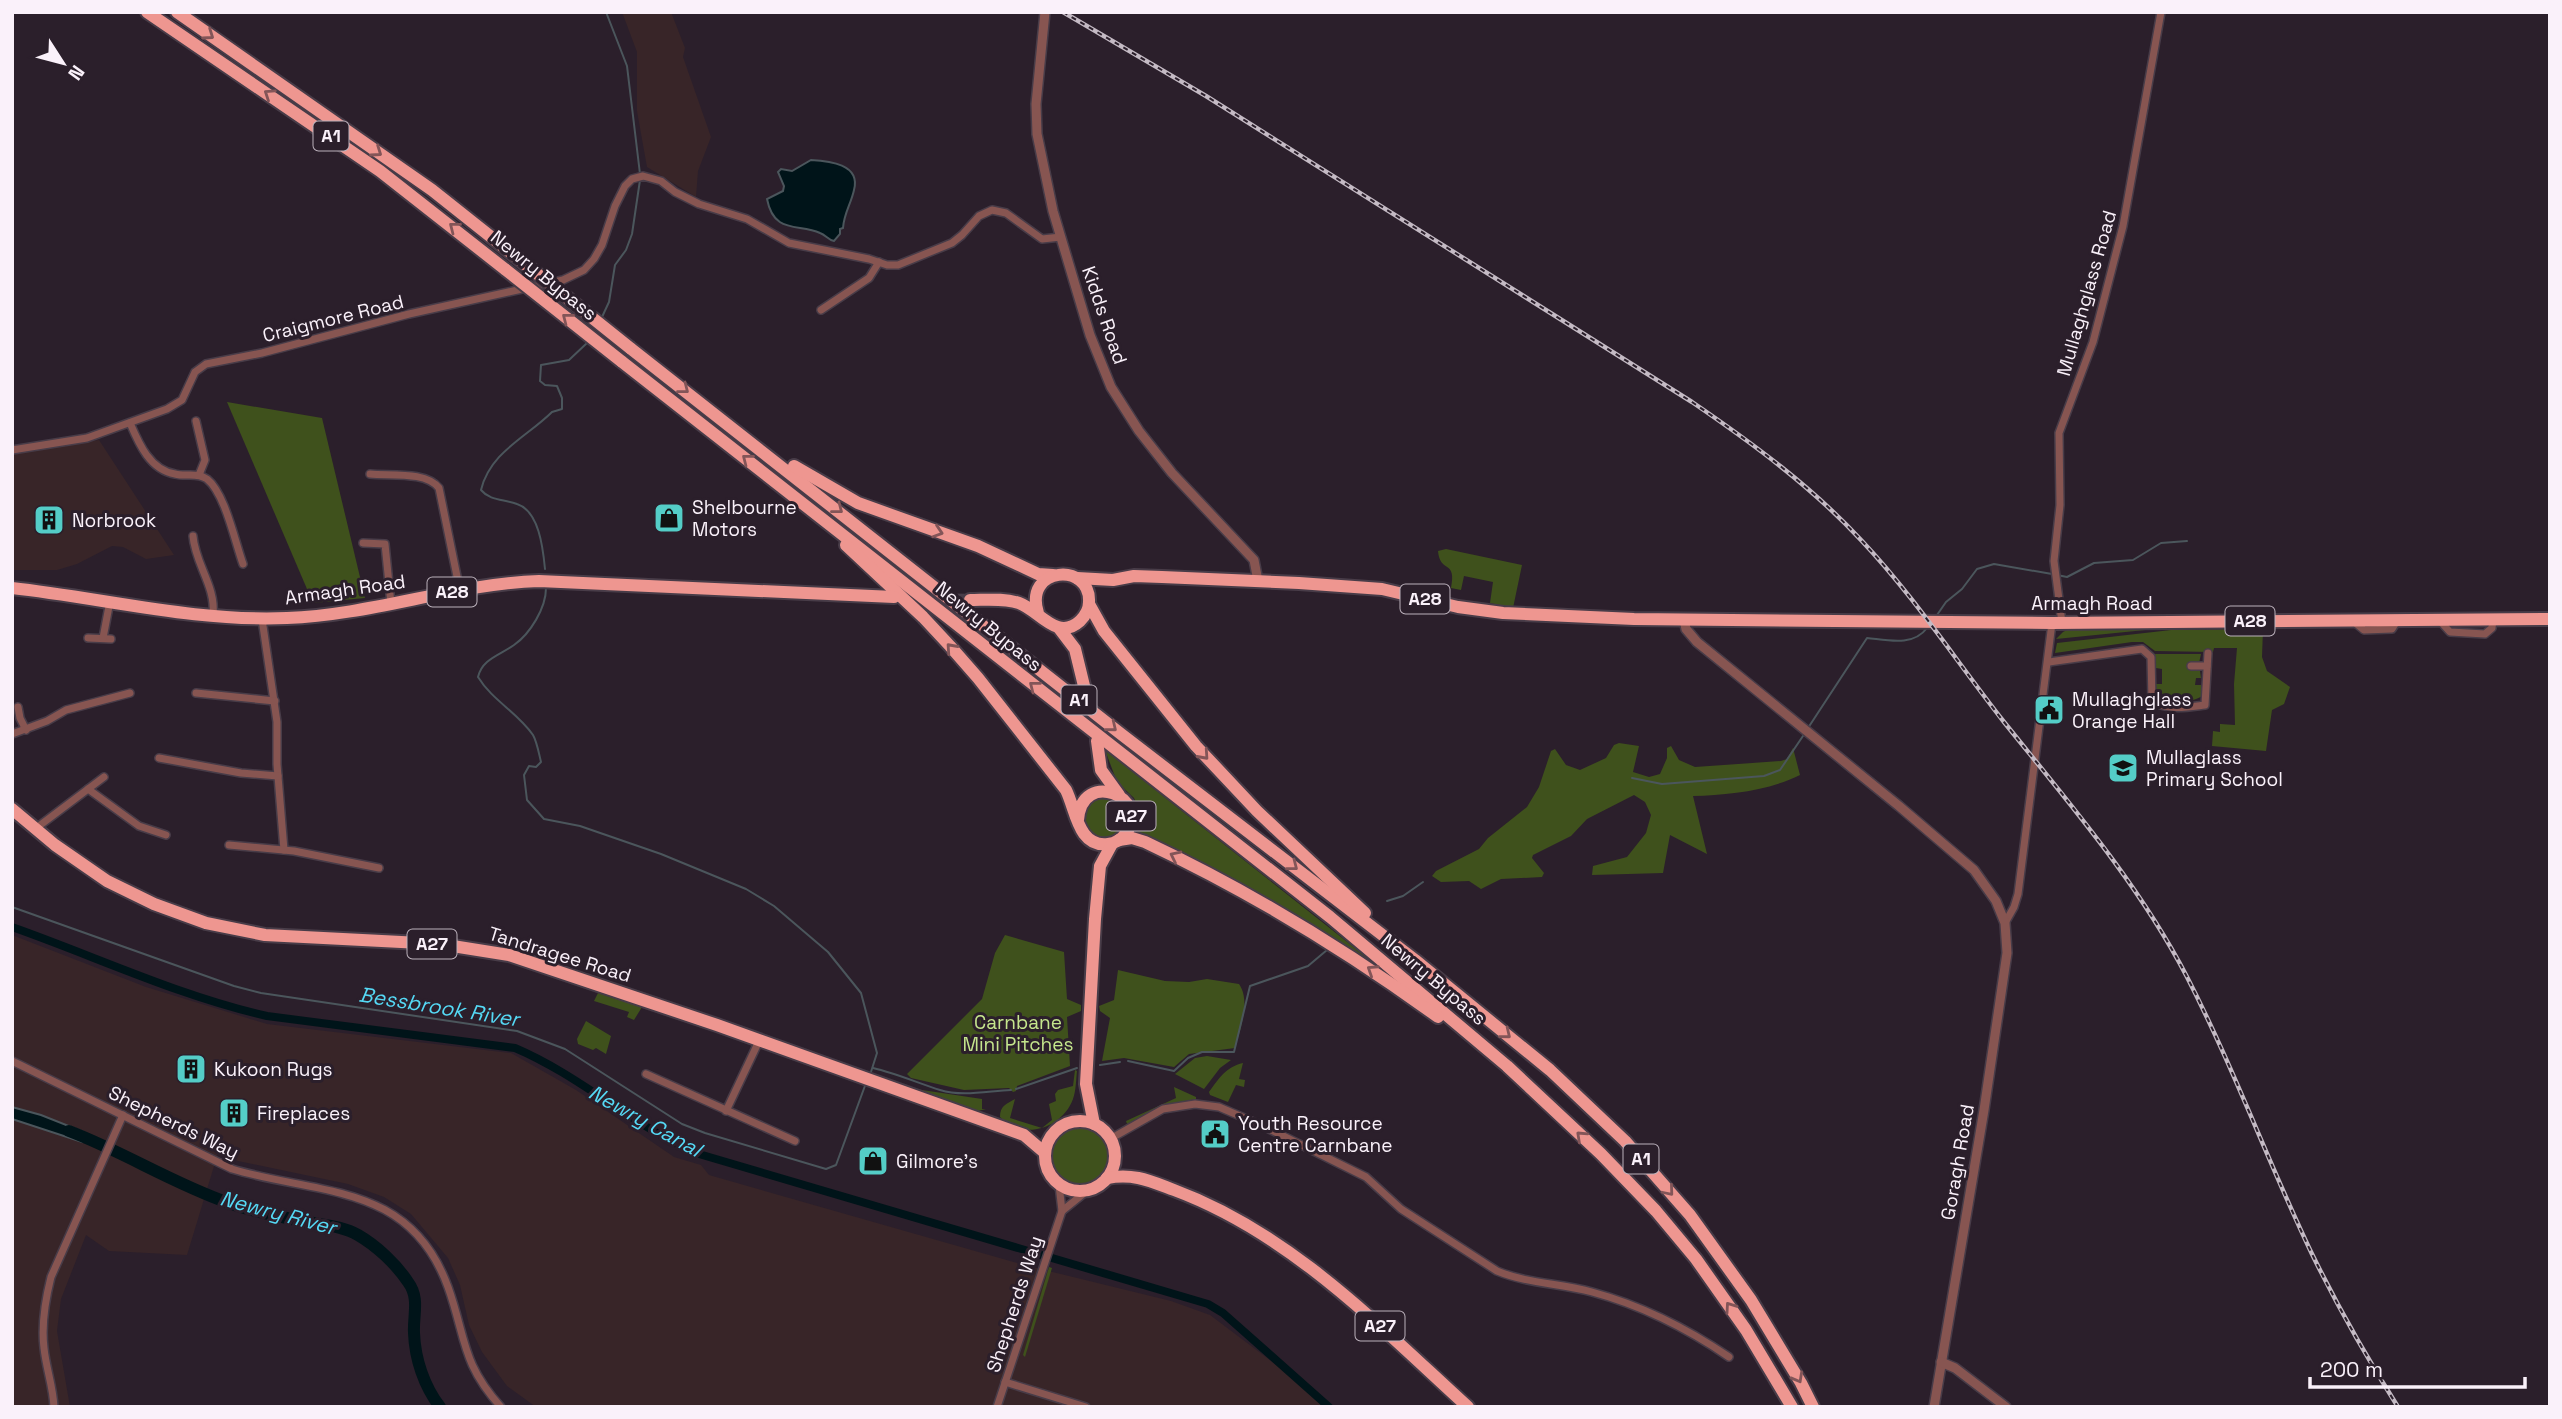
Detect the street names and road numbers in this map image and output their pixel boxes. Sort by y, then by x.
road number: A1 [314,121,348,150]
street label: Mullaghglass Road [2051,207,2122,379]
street label: Newry Bypass [485,225,602,326]
street label: Kidds Road [1076,263,1133,368]
street label: Craigmore Road [260,289,406,348]
street label: Armagh Road [283,569,407,610]
street label: Newry Bypass [930,576,1047,677]
road number: A28 [428,578,476,606]
road number: A28 [1400,584,1450,614]
street label: Armagh Road [2031,591,2153,616]
road number: A28 [2226,606,2274,636]
road number: A1 [1062,686,1096,714]
road number: A27 [1106,802,1156,830]
street label: Tandragee Road [485,921,634,988]
street label: Newry Bypass [1376,928,1491,1031]
road number: A27 [408,930,457,959]
street label: Shepherds Way [104,1080,243,1165]
street label: Goragh Road [1935,1102,1980,1222]
road number: A1 [1624,1144,1658,1174]
street label: Shepherds Way [981,1233,1048,1376]
road number: A27 [1356,1311,1404,1340]

